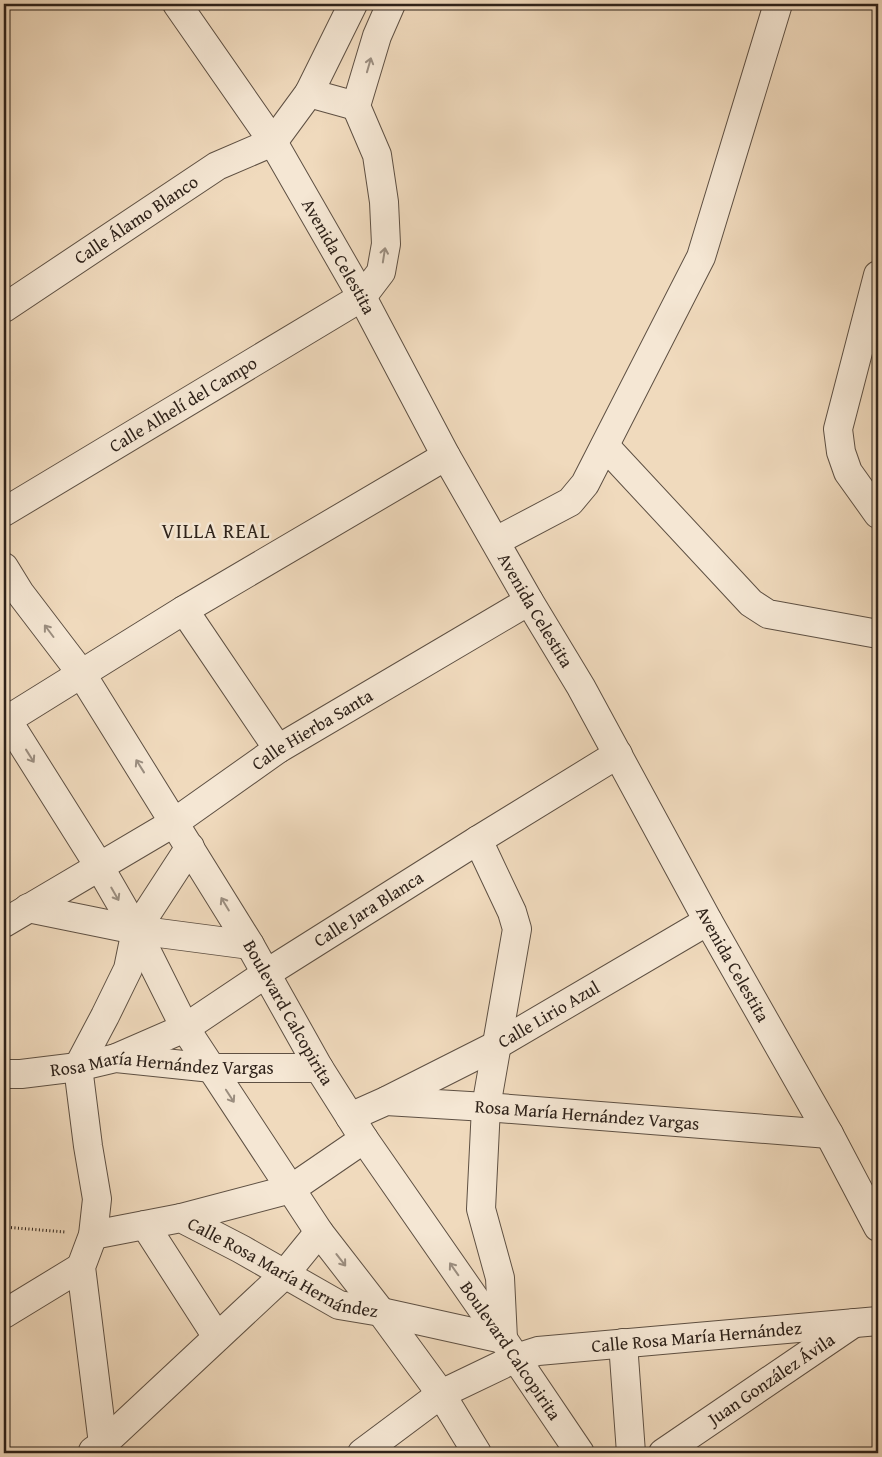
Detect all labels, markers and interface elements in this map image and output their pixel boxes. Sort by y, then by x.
one-way arrow [364,57,374,73]
street label: Calle Álamo Blanco [68,168,204,271]
street label: Avenida Celestita [295,193,383,319]
one-way arrow [379,248,389,264]
street label: Calle Alhelí del Campo [104,349,262,459]
district label: VILLA REAL [162,516,270,545]
street label: Avenida Celestita [491,548,581,673]
one-way arrow [44,625,55,638]
street label: Calle Hierba Santa [246,682,378,777]
one-way arrow [25,749,35,763]
one-way arrow [134,759,145,773]
street label: Calle Jara Blanca [308,864,429,953]
one-way arrow [111,887,121,901]
one-way arrow [220,898,230,912]
street label: Avenida Celestita [689,901,777,1027]
street label: Boulevard Calcopirita [237,935,341,1091]
street label: Calle Lirio Azul [492,974,604,1055]
street label: Rosa María Hernández Vargas [48,1044,274,1083]
one-way arrow [225,1089,236,1103]
street label: Rosa María Hernández Vargas [474,1092,700,1137]
street label: Calle Rosa María Hernández [183,1210,380,1324]
one-way arrow [335,1253,346,1266]
one-way arrow [449,1262,459,1276]
street label: Boulevard Calcopirita [454,1275,568,1426]
street label: Calle Rosa María Hernández [590,1314,803,1359]
street label: Juan González Ávila [701,1326,840,1433]

